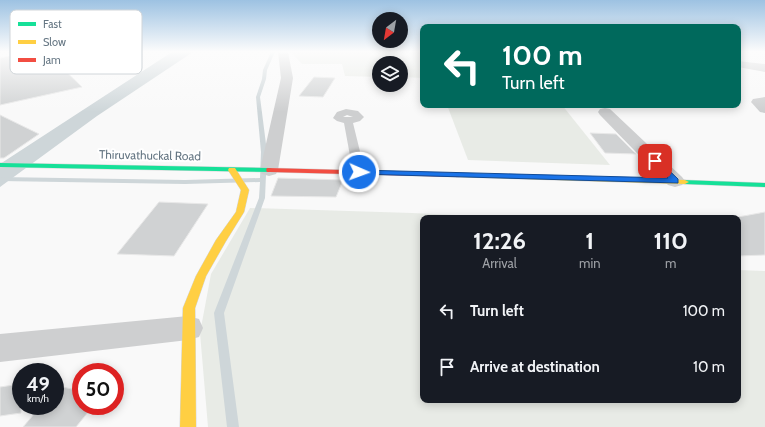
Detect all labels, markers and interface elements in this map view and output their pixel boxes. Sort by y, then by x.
legend [10,10,142,74]
north arrow [372,12,408,48]
map controls [372,12,408,92]
text: Fast [43,17,62,31]
text: Slow [43,35,66,49]
text: 100 m [502,38,583,72]
icon: left [436,40,488,92]
text: Jam [42,53,61,67]
button: layers [372,56,408,92]
text: Turn left [502,72,565,94]
pin [638,144,672,178]
street label: Thiruvathuckal Road [99,147,201,163]
icon: arrive [644,150,666,172]
position arrow [338,151,380,193]
text: 12:26 [473,226,526,255]
text: 1 [585,226,594,255]
text: 110 [653,226,688,255]
text: Arrival [482,255,517,271]
text: min [579,255,600,271]
text: m [665,255,676,271]
icon: left [436,300,458,322]
text: Turn left [470,302,524,320]
text: 100 m [683,302,725,320]
icon: arrive [436,356,458,378]
text: Arrive at destination [470,358,600,376]
text: 10 m [693,358,725,376]
speed limit sign: 50 [72,363,124,415]
text: 49 [26,372,50,396]
text: km/h [27,392,49,405]

